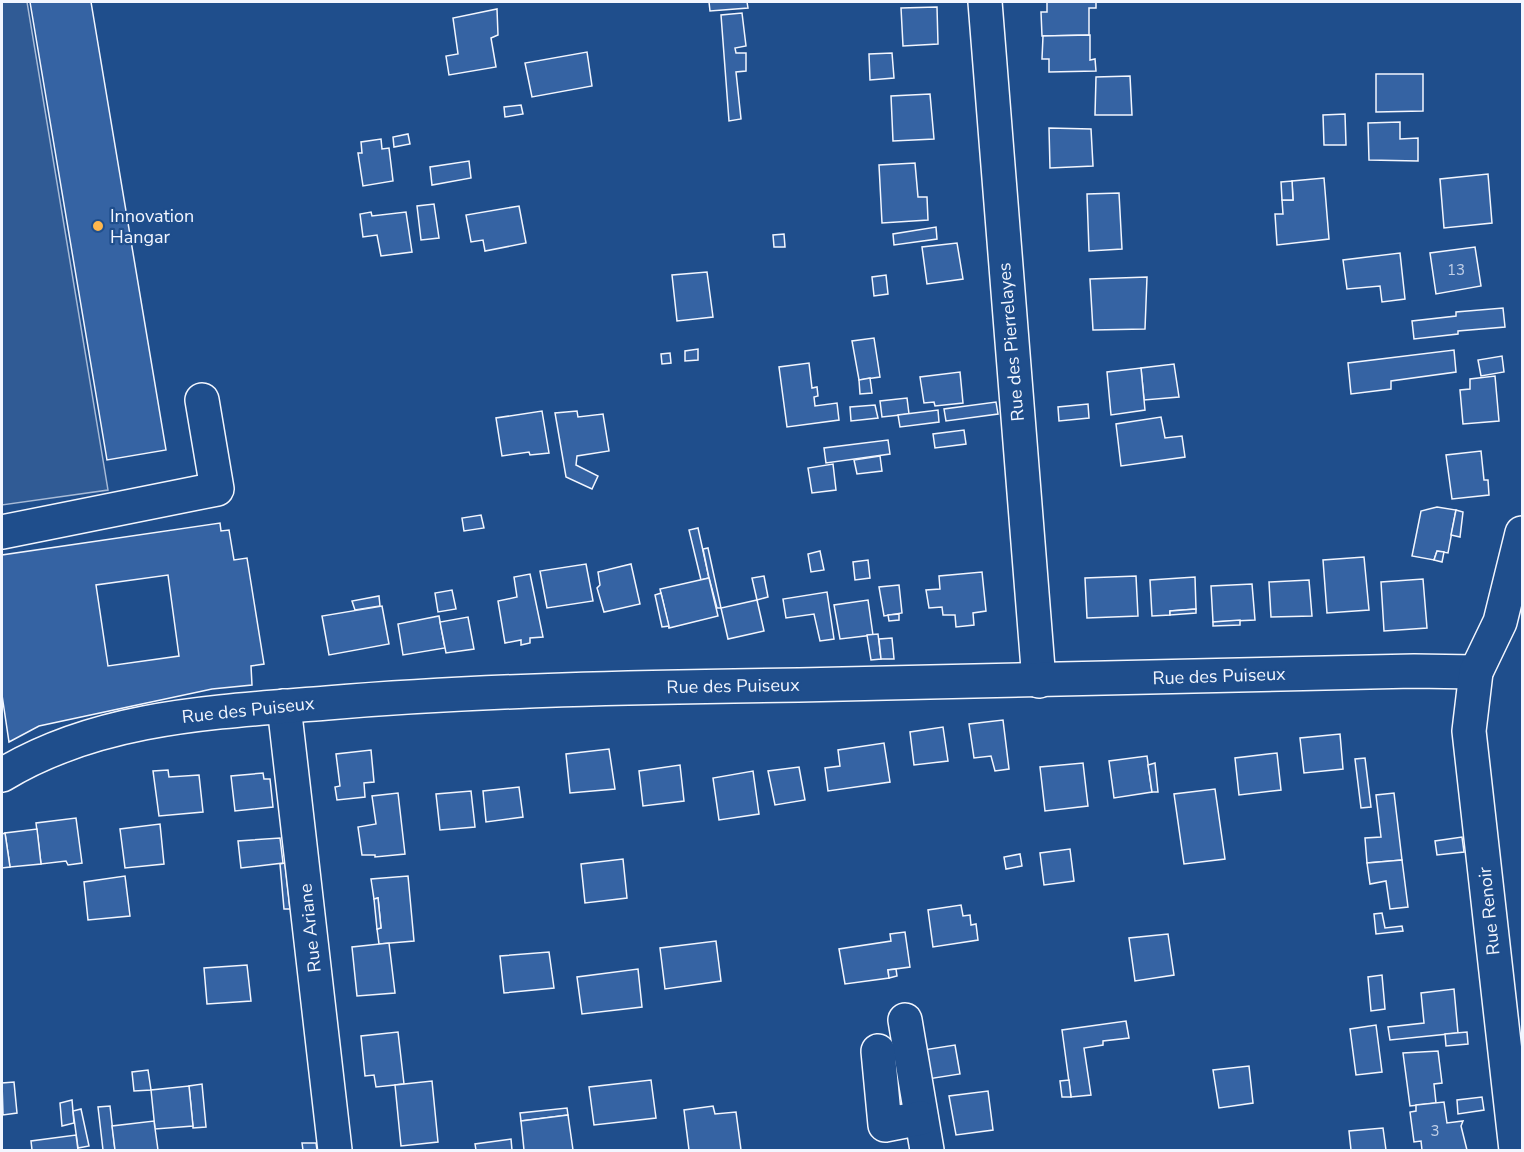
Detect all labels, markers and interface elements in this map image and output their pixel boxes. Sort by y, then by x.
place label: Innovation Hangar [110,204,194,249]
marker: Innovation Hangar [91,219,105,233]
house number: 13 [1447,260,1465,280]
street label: Rue des Pierrelayes [992,262,1030,422]
street label: Rue des Puiseux [1152,662,1286,690]
street label: Rue des Puiseux [666,673,800,699]
street label: Rue des Puiseux [181,691,316,729]
street label: Rue Renoir [1472,865,1506,956]
street label: Rue Ariane [293,882,327,974]
house number: 3 [1430,1121,1440,1141]

